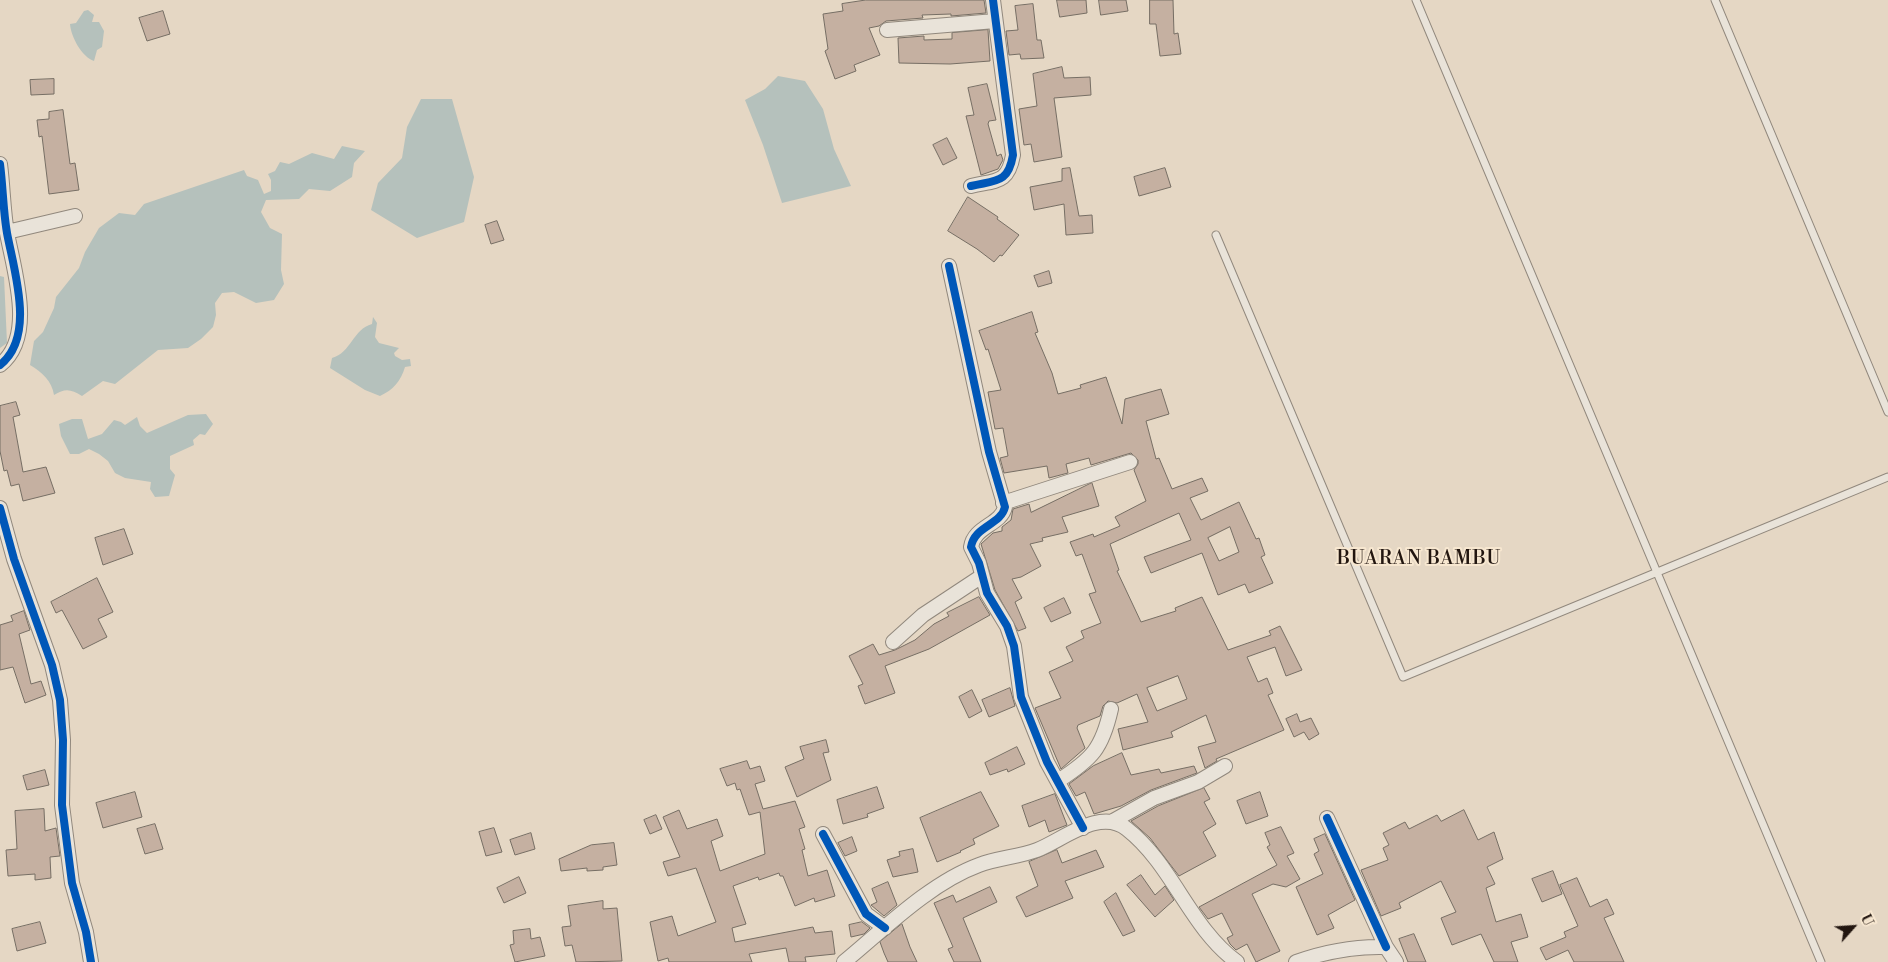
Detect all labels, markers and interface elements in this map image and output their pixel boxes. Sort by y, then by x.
district label: BUARAN BAMBU [1335,548,1503,570]
north arrow [1828,902,1878,952]
text: U [1856,912,1877,929]

